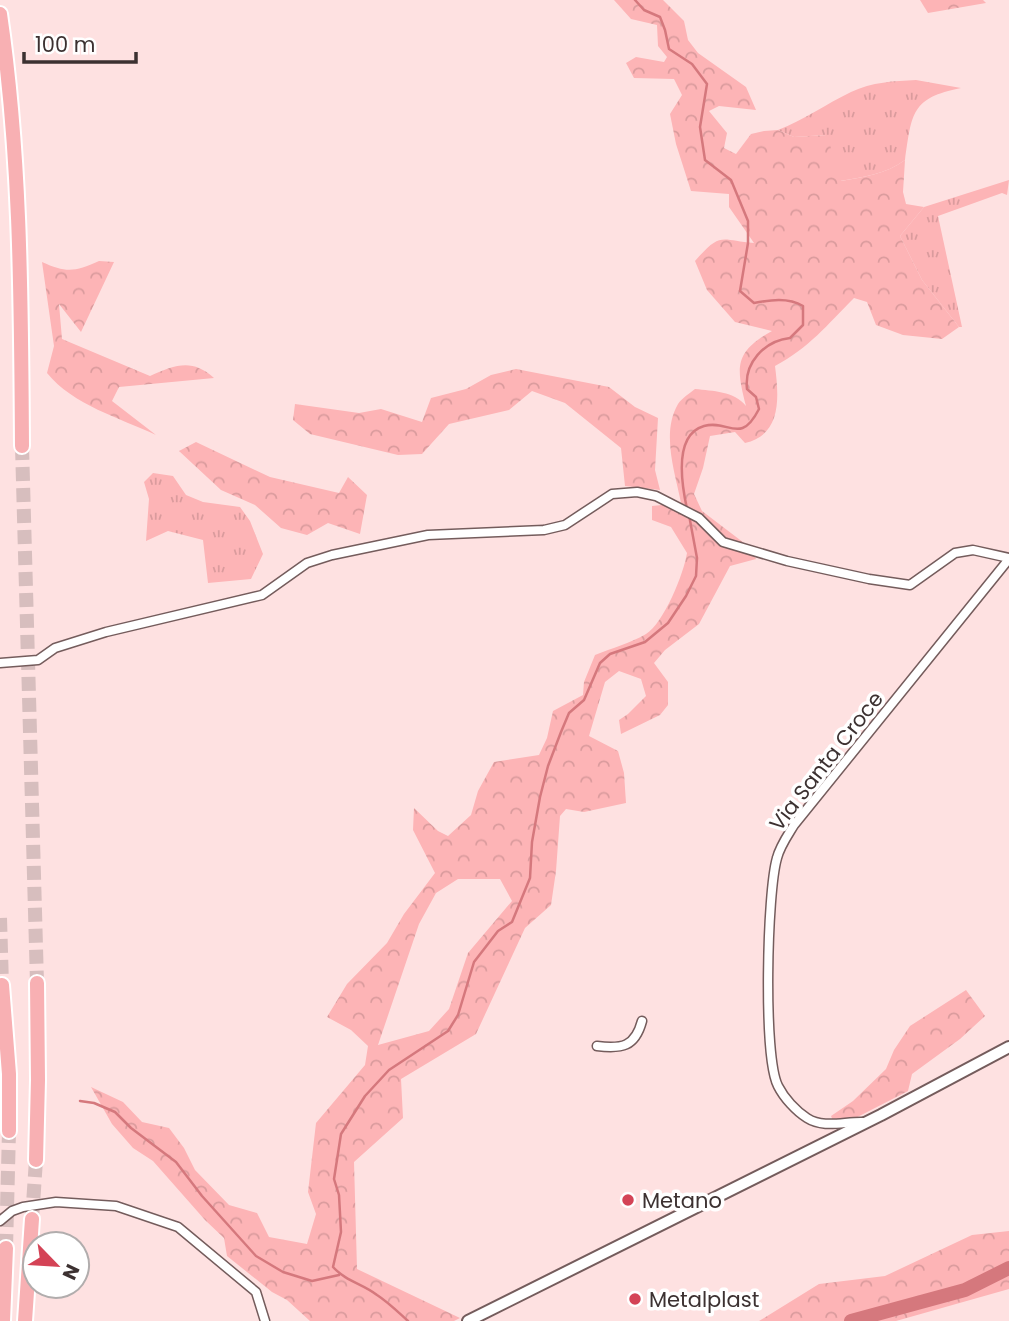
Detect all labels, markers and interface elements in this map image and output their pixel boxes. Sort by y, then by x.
scale bar [24,21,136,65]
text: 100 m [35,30,95,59]
street label: Via Santa Croce [762,685,890,837]
place label: Metano [642,1186,722,1215]
marker: Metano [620,1192,636,1208]
north arrow [21,1230,91,1300]
text: N [56,1260,86,1284]
place label: Metalplast [649,1285,759,1314]
marker: Metalplast [627,1291,643,1307]

